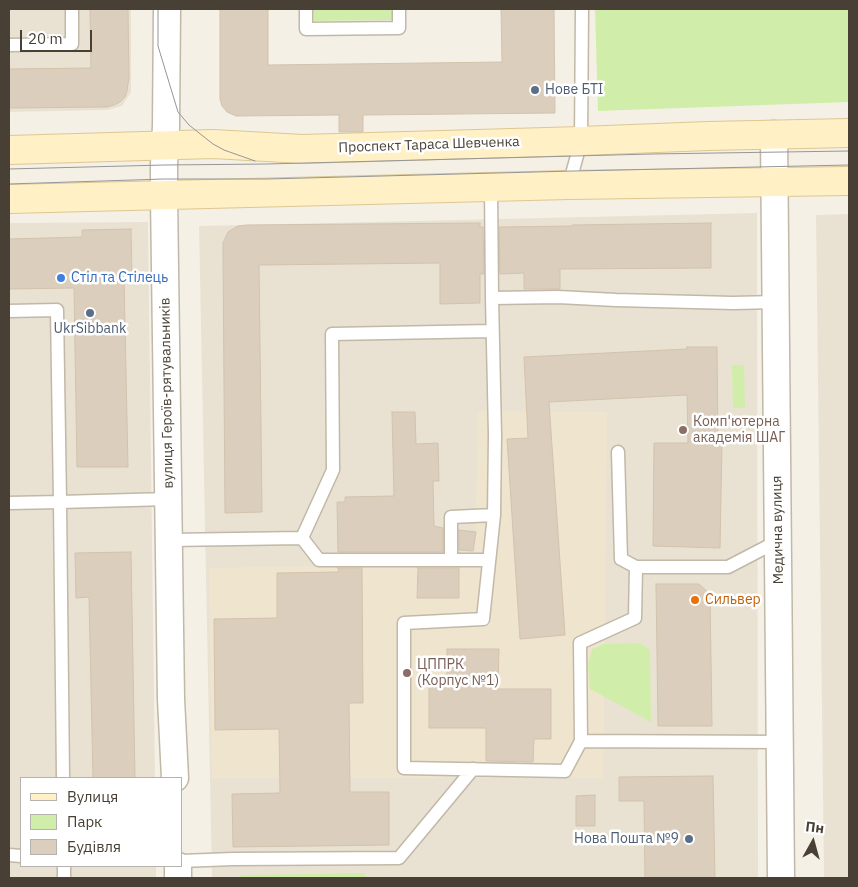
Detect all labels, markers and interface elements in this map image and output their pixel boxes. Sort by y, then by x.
scale bar [22,20,95,52]
text: 20 m [28,29,63,48]
place label: Нове БТІ [545,82,603,98]
marker: Нове БТІ [529,84,541,96]
street label: Проспект Тараса Шевченка [338,133,520,157]
place label: Стіл та Стілець [71,270,168,286]
marker: Стіл та Стілець [55,272,67,284]
street label: вулиця Героїв-рятувальників [157,297,177,489]
marker: UkrSibbank [84,307,96,319]
place label: UkrSibbank [54,321,126,337]
place label: Комп'ютерна академія ШАГ [693,414,785,447]
marker: Комп'ютерна академія ШАГ [677,424,689,436]
street label: Медична вулиця [769,476,787,584]
place label: Сильвер [705,592,761,608]
marker: Сильвер [689,594,701,606]
place label: ЦППРК (Корпус №1) [417,657,499,690]
marker: ЦППРК (Корпус №1) [401,667,413,679]
legend [20,777,182,867]
text: Вулиця [67,787,118,806]
text: Парк [67,812,102,831]
north arrow [788,817,838,867]
text: Пн [805,817,825,837]
place label: Нова Пошта №9 [574,831,679,847]
marker: Нова Пошта №9 [683,833,695,845]
text: Будівля [67,837,121,856]

